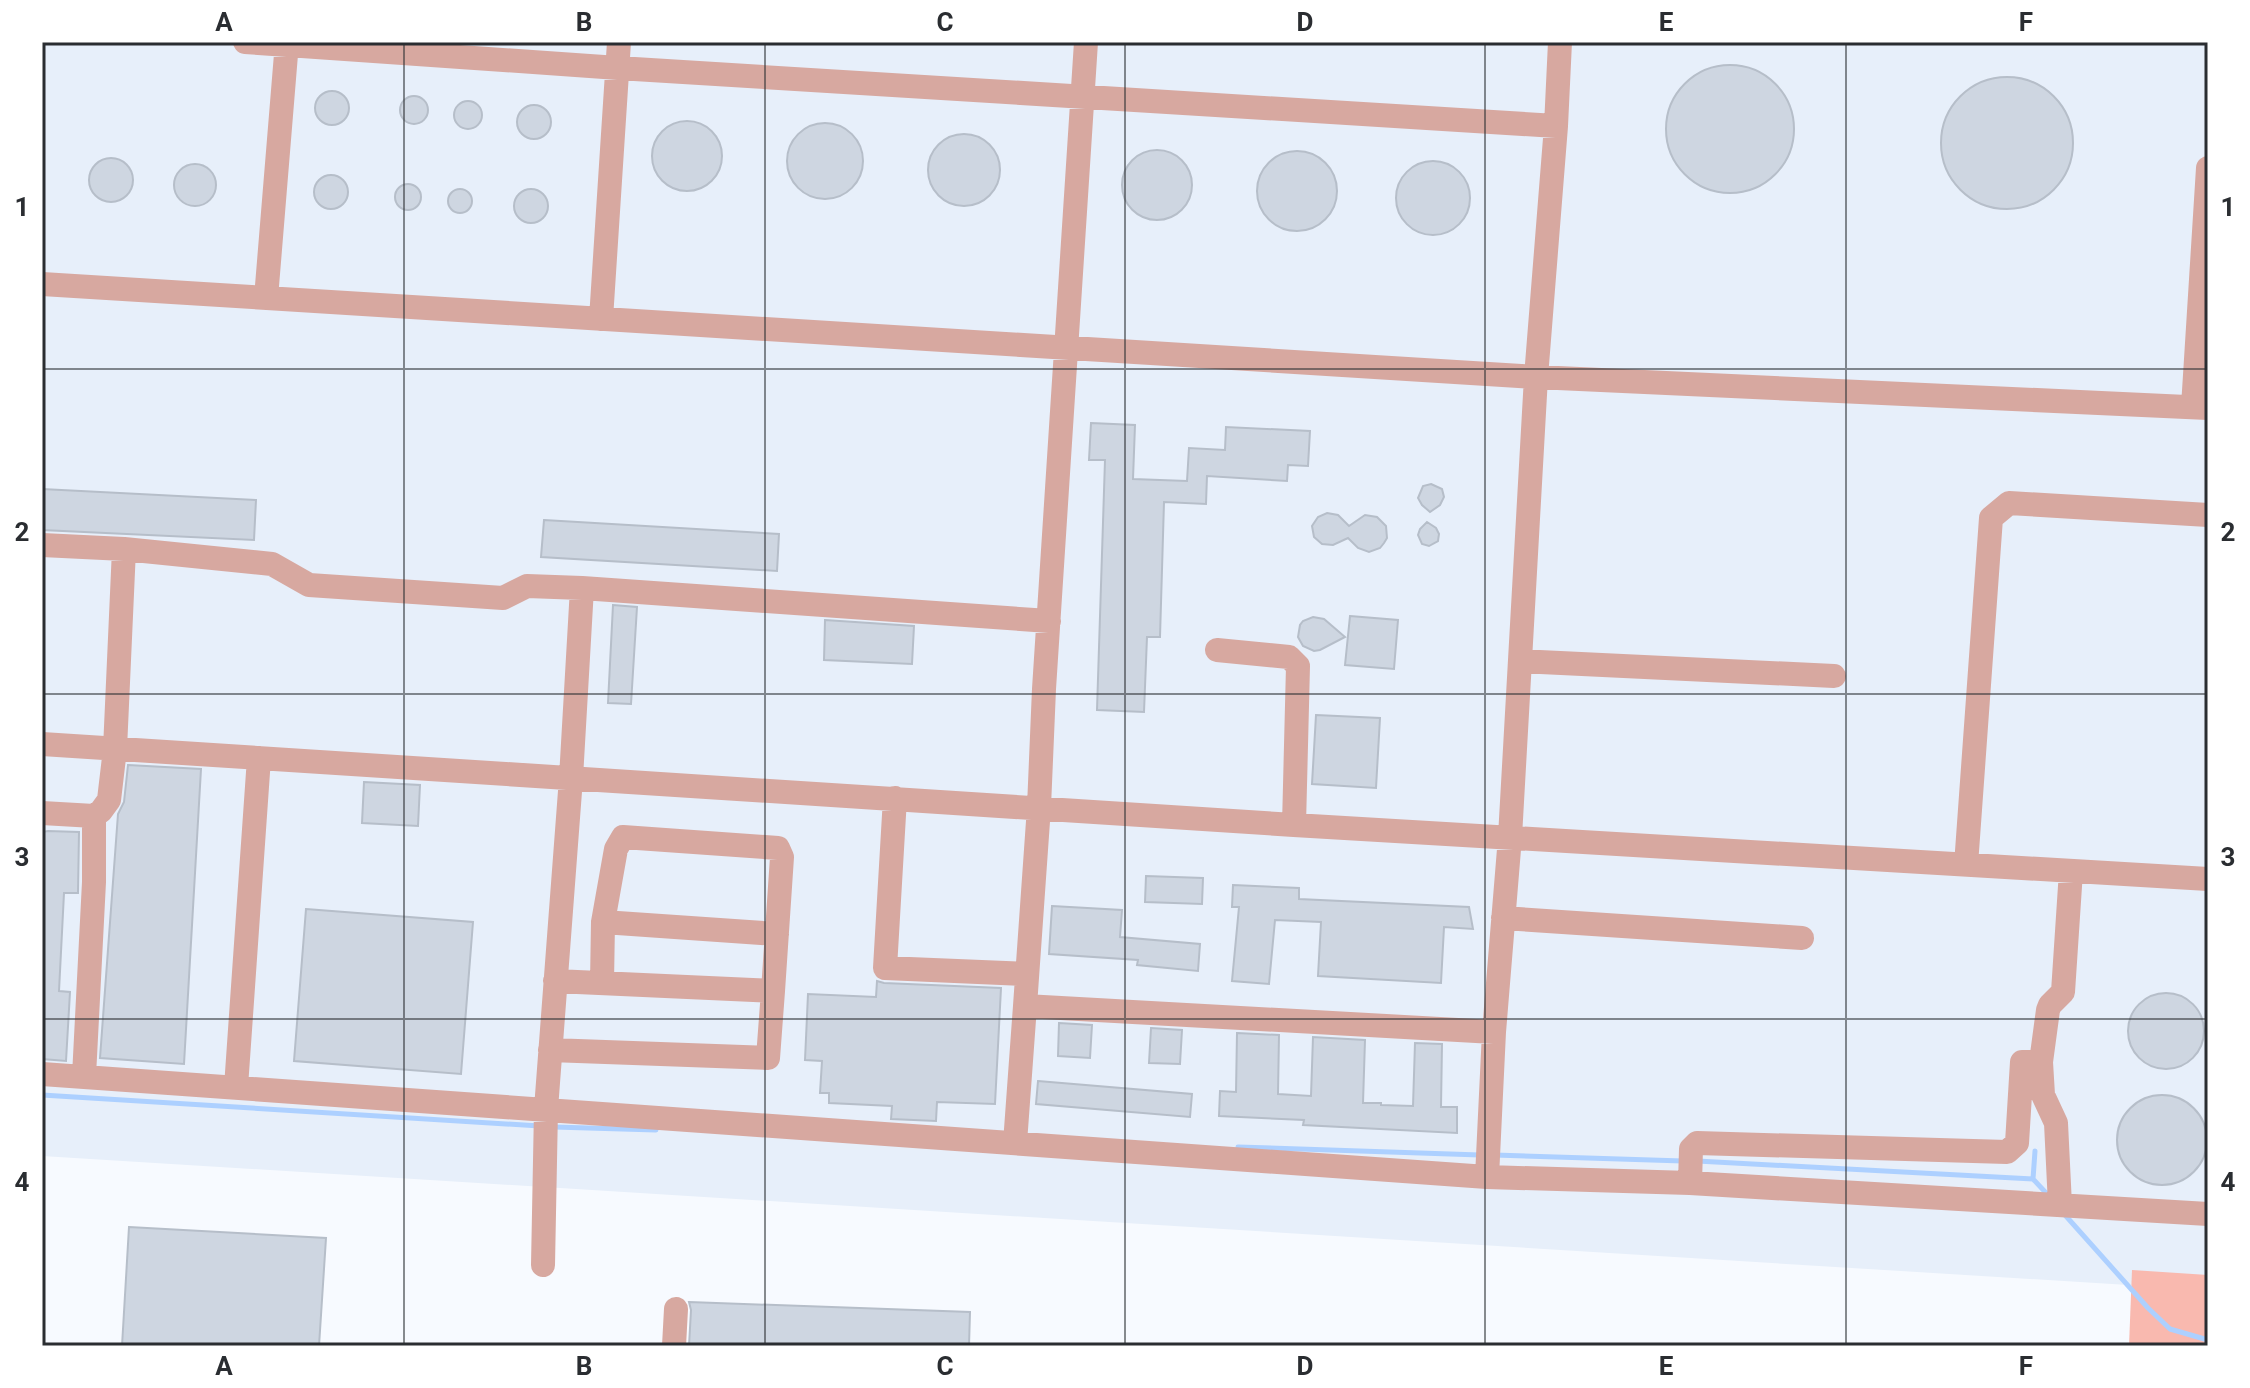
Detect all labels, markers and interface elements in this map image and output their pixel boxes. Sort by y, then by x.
text: A [215,7,233,37]
text: B [576,7,592,37]
text: C [936,7,954,37]
text: D [1297,7,1313,37]
text: E [1659,7,1674,37]
text: F [2019,7,2033,37]
text: 1 [15,192,29,222]
text: 1 [2221,192,2235,222]
text: 2 [15,517,29,547]
text: 2 [2221,517,2235,547]
text: 3 [15,842,29,872]
text: 3 [2221,842,2235,872]
text: 4 [15,1167,30,1197]
text: 4 [2221,1167,2236,1197]
text: A [215,1351,233,1381]
text: B [576,1351,592,1381]
text: C [936,1351,954,1381]
text: D [1297,1351,1313,1381]
text: E [1659,1351,1674,1381]
text: F [2019,1351,2033,1381]

